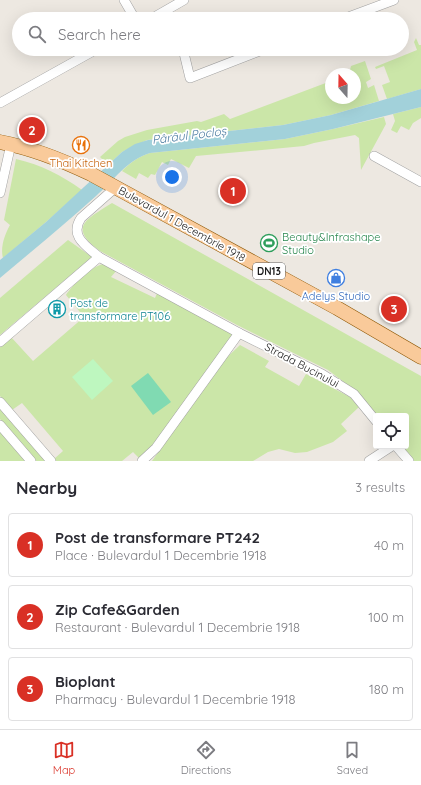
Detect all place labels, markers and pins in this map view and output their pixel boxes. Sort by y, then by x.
pin: 2 [19,115,45,145]
restaurant icon: Thai Kitchen [71,135,91,155]
place label: Thai Kitchen [50,156,112,170]
pin: 1 [220,176,246,206]
place label: Beauty&Infrashape Studio [282,230,380,257]
sports icon: Beauty&Infrashape Studio [259,233,279,253]
shop icon: Adelys Studio [326,268,346,288]
place label: Adelys Studio [302,289,371,303]
pin: 3 [381,294,407,324]
place label: Post de transformare PT106 [70,296,170,323]
building icon: Post de transformare PT106 [47,299,67,319]

